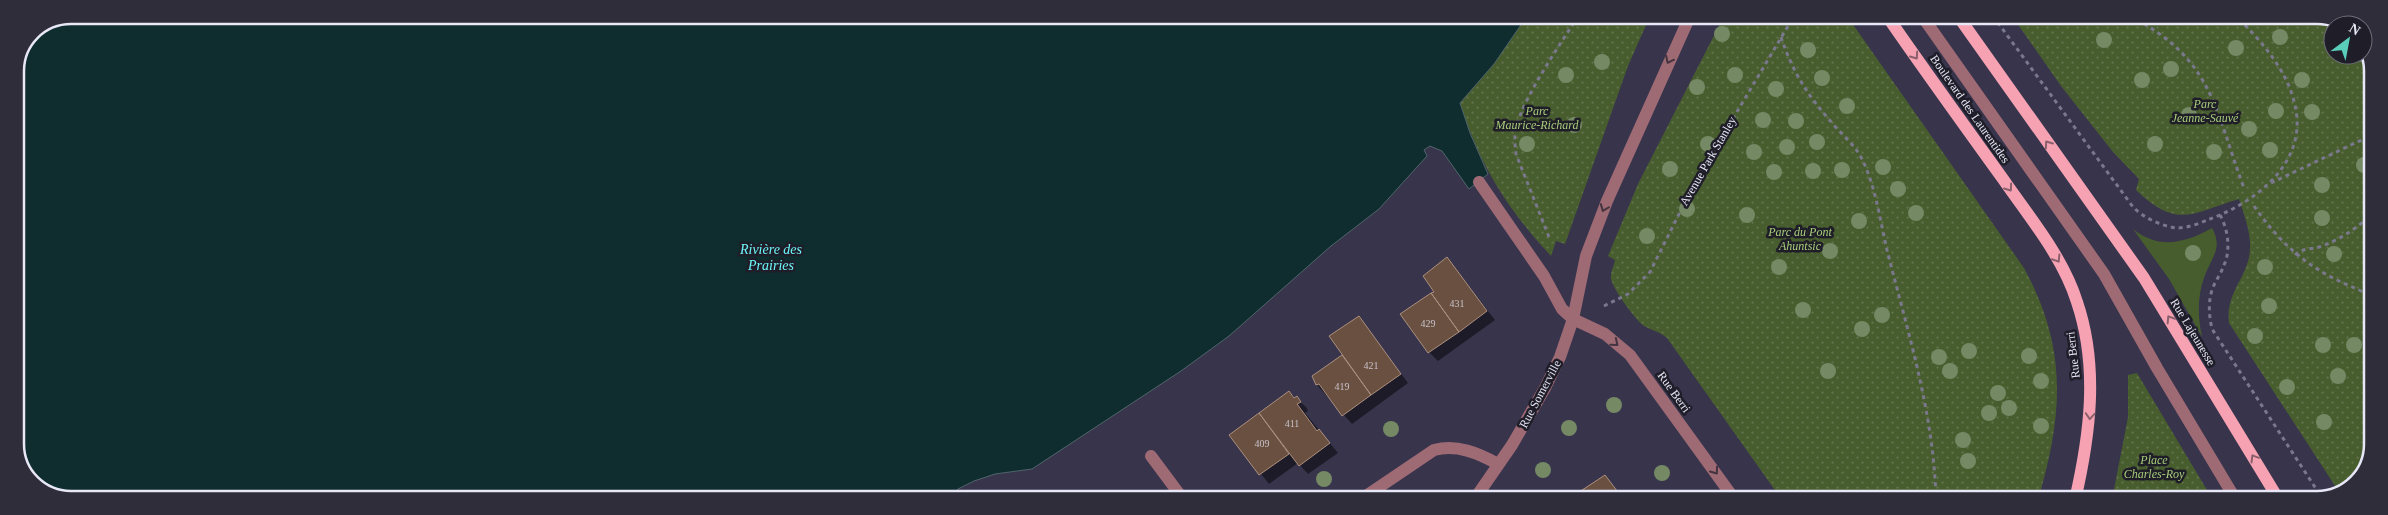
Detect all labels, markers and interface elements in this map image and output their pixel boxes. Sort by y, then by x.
north arrow [2323,15,2373,65]
text: N [2346,20,2363,38]
one-way arrow [1909,50,1918,59]
street label: Boulevard des Laurentides [1927,52,2013,166]
one-way arrow [1665,54,1675,63]
park label: Parc Jeanne-Sauvé [2172,97,2239,125]
park label: Parc Maurice-Richard [1495,104,1579,132]
street label: Avenue Park Stanley [1677,114,1739,208]
one-way arrow [2045,141,2053,150]
one-way arrow [2003,182,2012,192]
one-way arrow [1600,204,1610,212]
park label: Parc du Pont Ahuntsic [1767,225,1832,253]
water label: Rivière des Prairies [739,242,803,273]
one-way arrow [2051,253,2060,263]
street label: Rue Lajeunesse [2168,296,2218,368]
house number: 431 [1450,298,1465,309]
one-way arrow [2167,316,2176,325]
house number: 429 [1421,318,1436,329]
street label: Rue Berri [2063,330,2083,379]
one-way arrow [1610,337,1619,346]
street label: Rue Somerville [1516,358,1564,430]
house number: 421 [1364,360,1379,371]
street label: Rue Berri [1655,369,1694,416]
house number: 419 [1335,381,1350,392]
one-way arrow [2085,412,2096,420]
house number: 411 [1285,418,1299,429]
house number: 409 [1255,438,1270,449]
park label: Place Charles-Roy [2124,453,2185,481]
one-way arrow [2250,455,2260,464]
one-way arrow [1709,465,1717,474]

